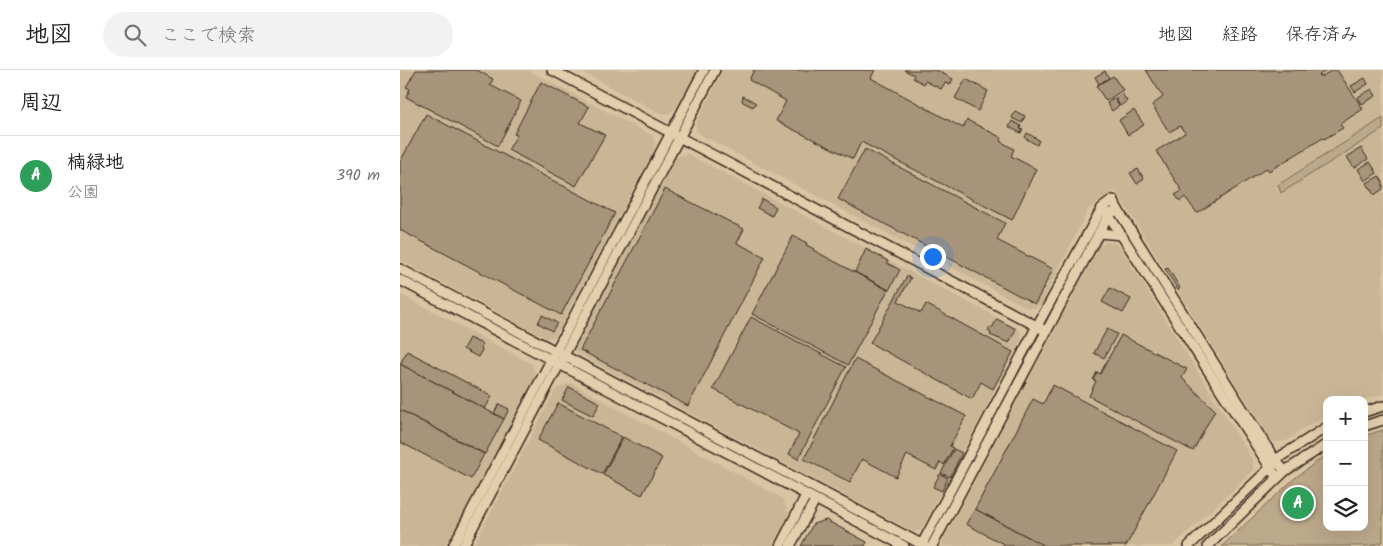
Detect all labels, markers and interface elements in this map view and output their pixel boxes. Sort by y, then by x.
search box [103,12,453,57]
text: 地図 [25,16,73,55]
icon: search [121,21,149,49]
text: ここで検索 [161,21,256,51]
text: 地図 [1158,21,1194,50]
text: 経路 [1222,21,1258,50]
text: 保存済み [1286,21,1358,50]
text: 周辺 [20,87,62,120]
text: 楠緑地 [67,148,124,178]
text: A [31,163,41,188]
text: 390 m [336,163,380,188]
text: 公園 [67,180,99,205]
your location [920,244,946,270]
map controls [1323,396,1368,531]
button: + [1323,396,1368,441]
button: − [1323,441,1368,486]
pin: A [1282,484,1314,522]
button: layers [1323,486,1368,531]

